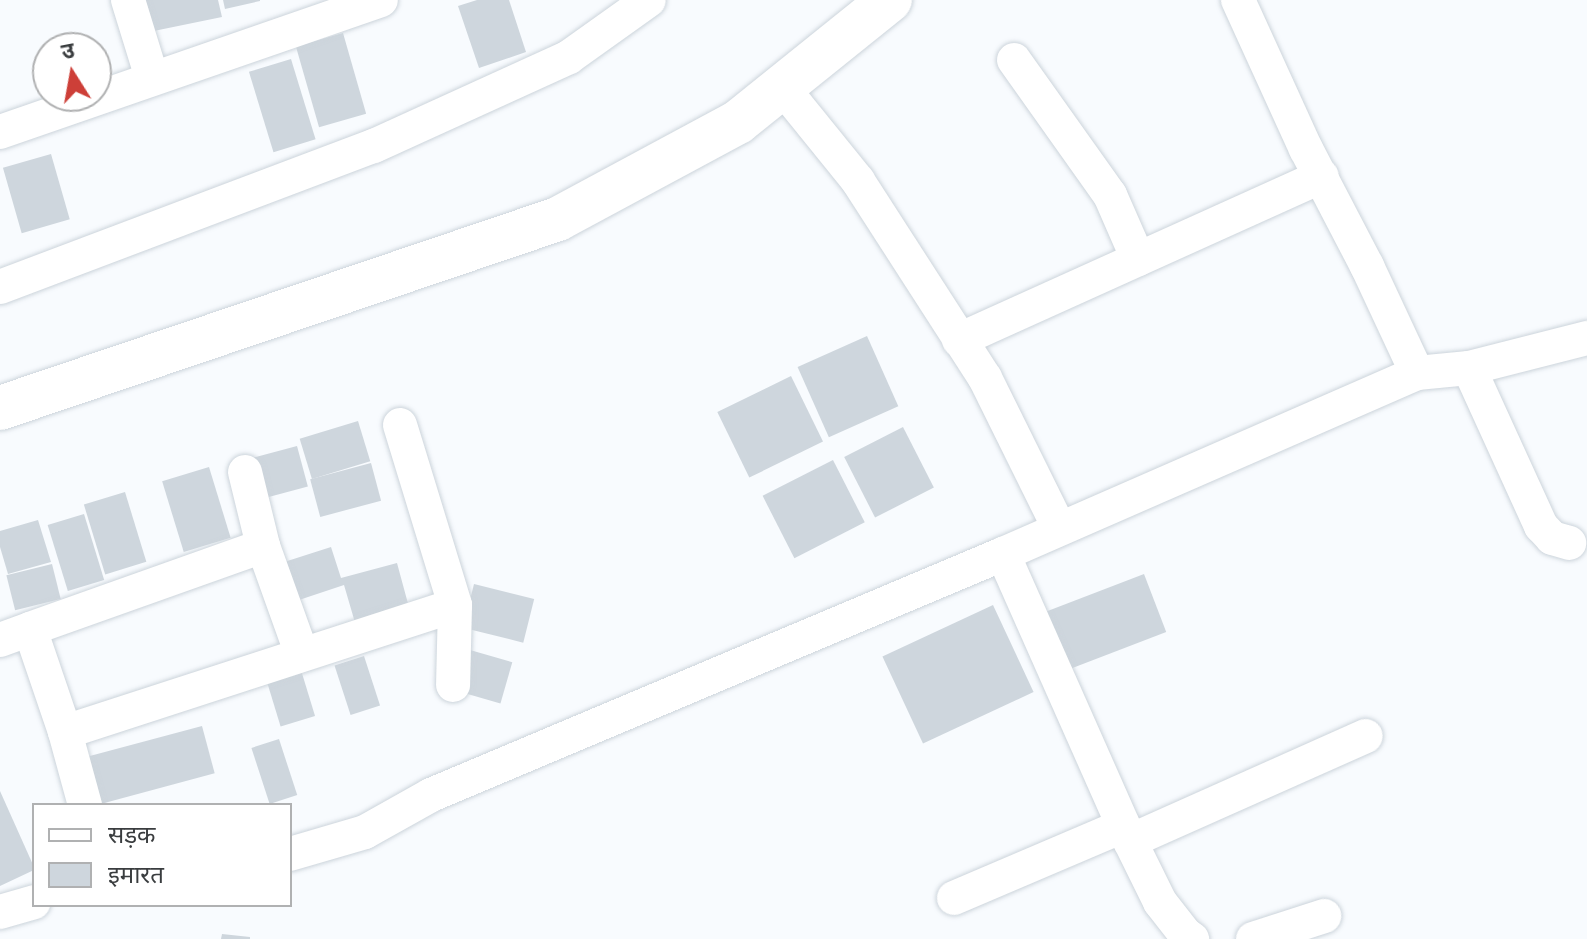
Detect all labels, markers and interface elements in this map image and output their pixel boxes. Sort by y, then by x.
north arrow [32,32,112,112]
text: उ [59,34,77,65]
legend [32,803,292,907]
text: सड़क [108,818,156,850]
text: इमारत [108,858,164,890]

